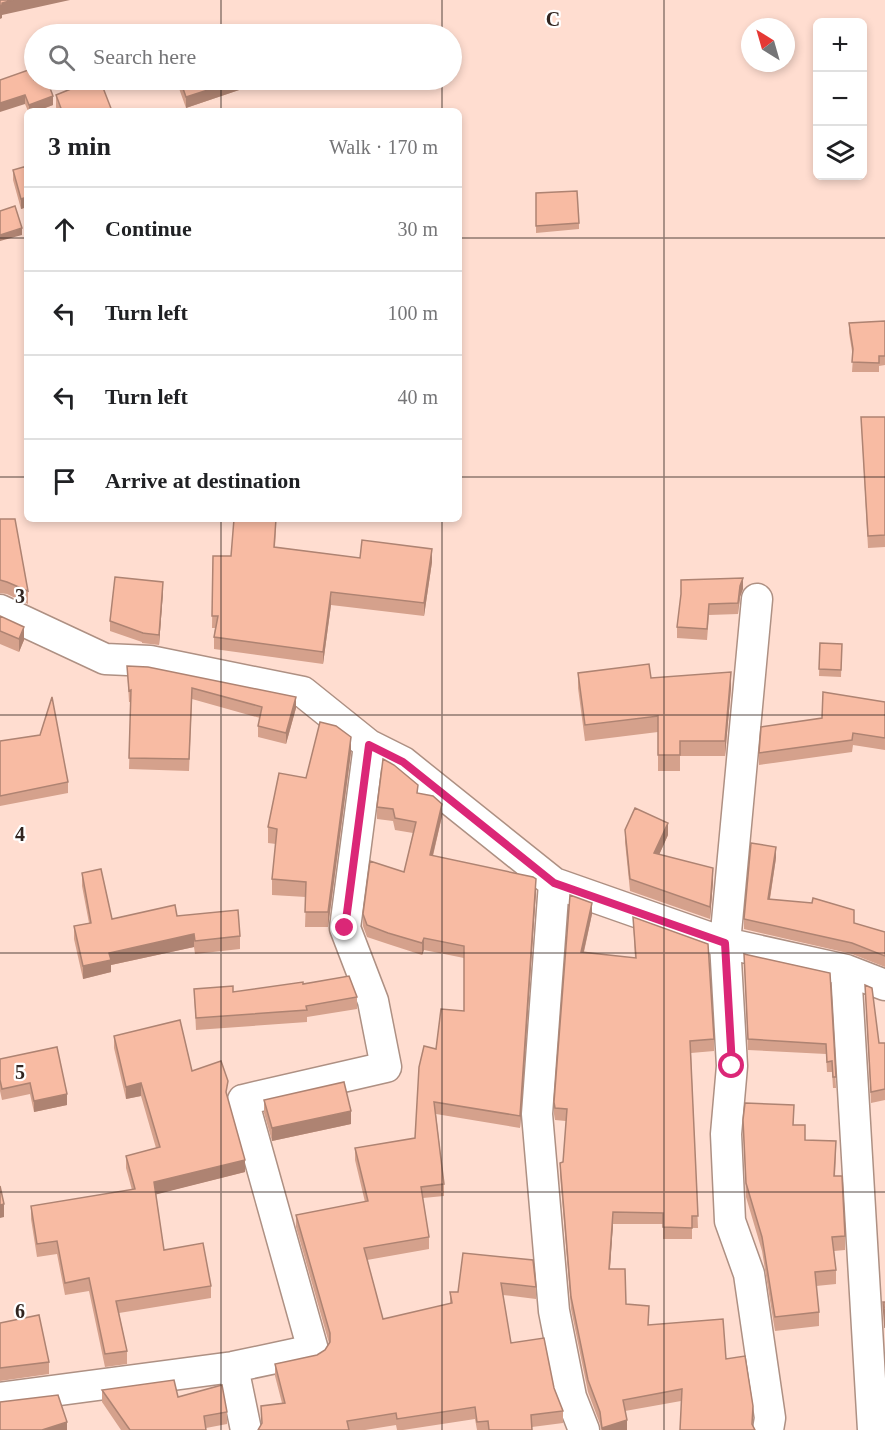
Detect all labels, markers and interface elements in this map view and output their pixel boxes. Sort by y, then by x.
text: C [546,8,560,30]
north arrow [741,18,795,72]
map controls [813,18,867,180]
button: + [813,18,867,72]
search box [24,24,462,90]
icon: search [45,41,78,74]
text: Search here [93,44,196,69]
button: − [813,72,867,126]
button: layers [813,126,867,180]
text: 3 min [48,132,111,161]
text: Walk · 170 m [329,136,438,158]
icon: ahead [48,213,81,246]
text: Continue [105,216,192,241]
text: 30 m [397,218,438,240]
icon: left [48,297,81,330]
text: Turn left [105,300,188,325]
text: 100 m [387,302,438,324]
icon: left [48,381,81,414]
text: Turn left [105,384,188,409]
text: 40 m [397,386,438,408]
icon: arrive [48,465,81,498]
text: Arrive at destination [105,468,301,493]
text: 3 [15,585,25,607]
text: 4 [15,823,25,845]
route end [331,914,357,940]
route start [718,1052,744,1078]
text: 5 [15,1061,25,1083]
text: 6 [15,1300,25,1322]

